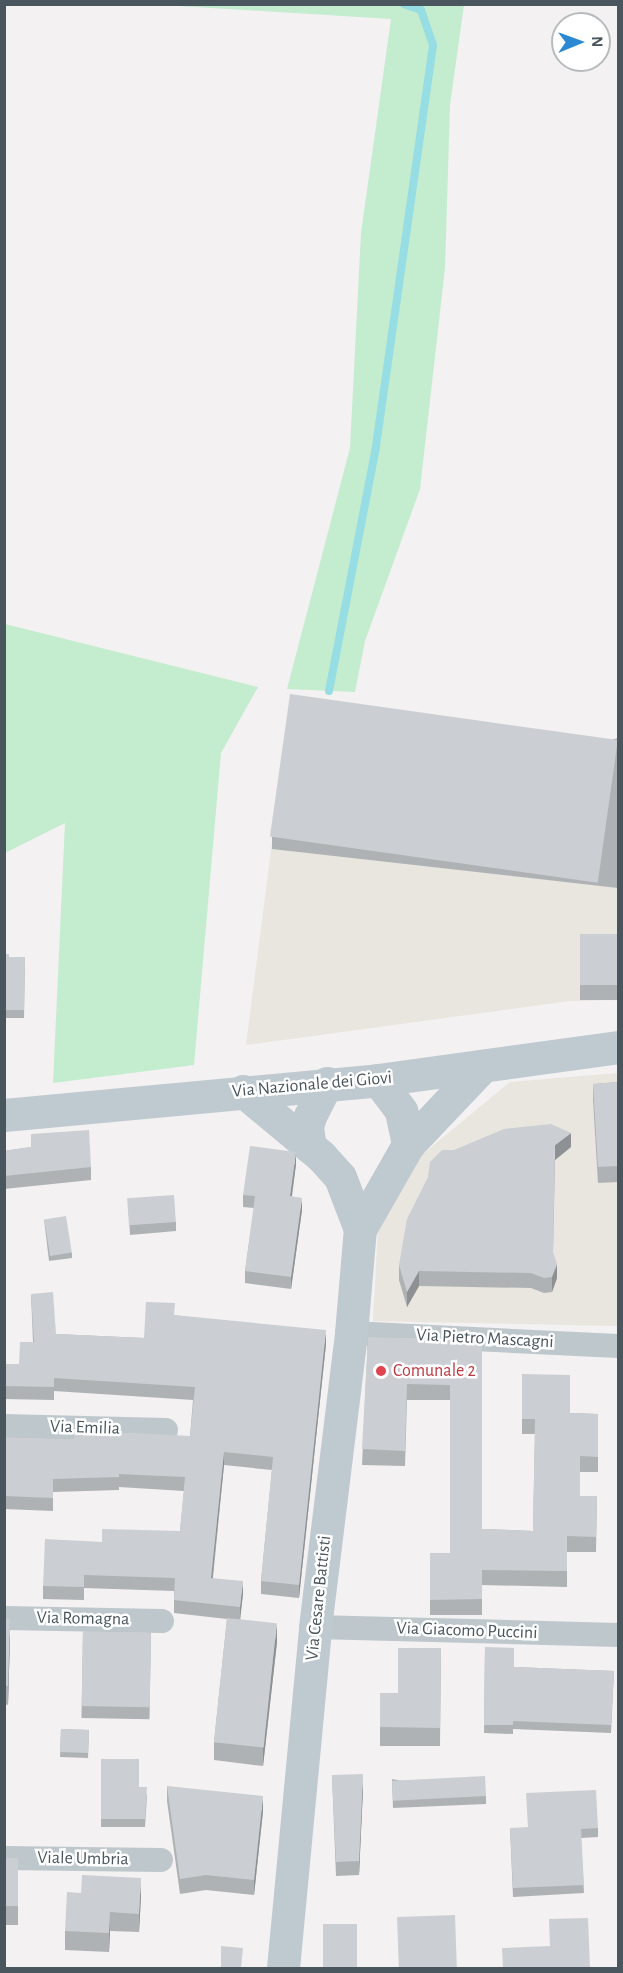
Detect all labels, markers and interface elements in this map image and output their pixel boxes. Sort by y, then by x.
north arrow [551,12,611,72]
text: N [589,36,605,47]
street label: Via Nazionale dei Giovi [231,1067,393,1103]
street label: Via Pietro Mascagni [416,1325,554,1353]
place label: Comunale 2 [393,1360,476,1382]
marker: Comunale 2 [374,1364,388,1378]
street label: Via Emilia [50,1416,120,1440]
street label: Via Cesare Battisti [302,1534,336,1662]
street label: Via Romagna [36,1607,130,1631]
street label: Via Giacomo Puccini [396,1618,538,1644]
street label: Viale Umbria [37,1847,129,1871]

